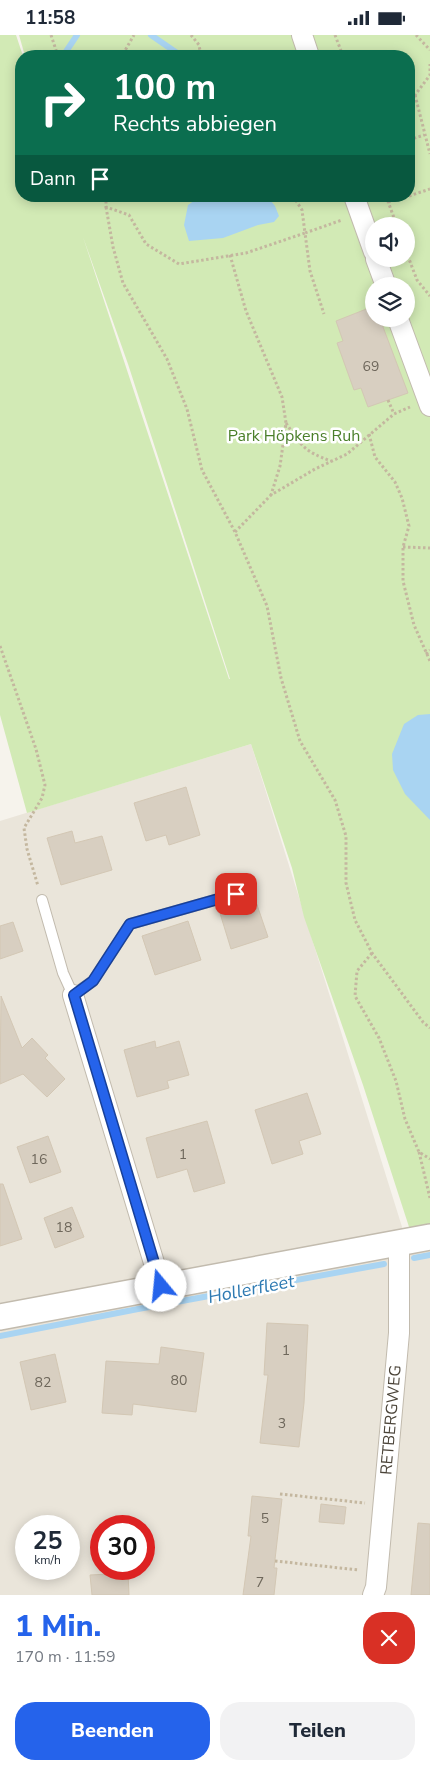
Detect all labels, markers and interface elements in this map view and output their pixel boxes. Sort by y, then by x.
text: 11:58 [25,5,75,31]
text: 100 m [113,64,216,111]
icon: right [30,70,95,135]
text: Rechts abbiegen [113,109,277,139]
icon: arrive [86,165,114,193]
text: Dann [30,166,76,192]
map controls [365,217,415,327]
button: sound [365,217,415,267]
button: layers [365,277,415,327]
house number: 69 [363,357,379,376]
park label: Park Höpkens Ruh [228,425,360,447]
pin [215,873,257,915]
icon: arrive [222,880,250,908]
house number: 1 [179,1145,187,1164]
house number: 16 [31,1150,47,1169]
house number: 18 [56,1218,72,1237]
position arrow [134,1259,186,1311]
water label: Hollerfleet [206,1269,297,1309]
house number: 1 [282,1341,290,1360]
street label: RETBERGWEG [375,1364,407,1476]
house number: 80 [171,1371,187,1390]
house number: 82 [35,1373,51,1392]
house number: 3 [278,1414,286,1433]
house number: 5 [261,1509,269,1528]
speed limit sign: 30 [90,1515,155,1580]
text: 25 [32,1524,63,1558]
text: km/h [34,1552,61,1568]
house number: 7 [256,1573,264,1592]
text: 1 Min. [15,1606,101,1647]
button: close [363,1612,415,1664]
text: 170 m · 11:59 [15,1646,116,1668]
button: Beenden [15,1702,210,1760]
button: Teilen [220,1702,415,1760]

